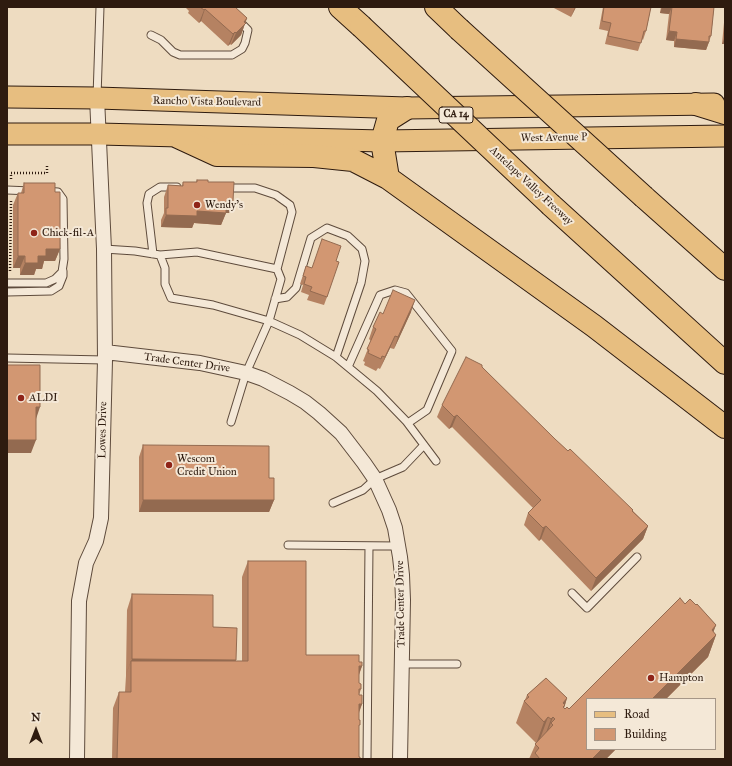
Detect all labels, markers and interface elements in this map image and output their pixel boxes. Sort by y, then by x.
street label: Rancho Vista Boulevard [153,94,261,110]
road number: CA 14 [439,107,473,123]
street label: West Avenue P [521,131,587,145]
street label: Antelope Valley Freeway [487,144,575,228]
place label: Wendy's [205,198,243,212]
marker: Wendy's [192,200,202,210]
place label: Chick-fil-A [42,226,94,240]
marker: Chick-fil-A [29,228,39,238]
street label: Trade Center Drive [143,350,231,376]
place label: ALDI [29,391,58,405]
marker: ALDI [16,393,26,403]
street label: Lowes Drive [96,401,110,459]
place label: Wescom Credit Union [177,452,237,478]
marker: Wescom Credit Union [164,460,174,470]
street label: Trade Center Drive [394,560,408,648]
place label: Hampton [659,671,703,685]
marker: Hampton [646,673,656,683]
legend [586,698,716,750]
text: Road [624,707,650,721]
north arrow [16,710,56,750]
text: N [31,711,41,724]
text: Building [624,727,666,741]

